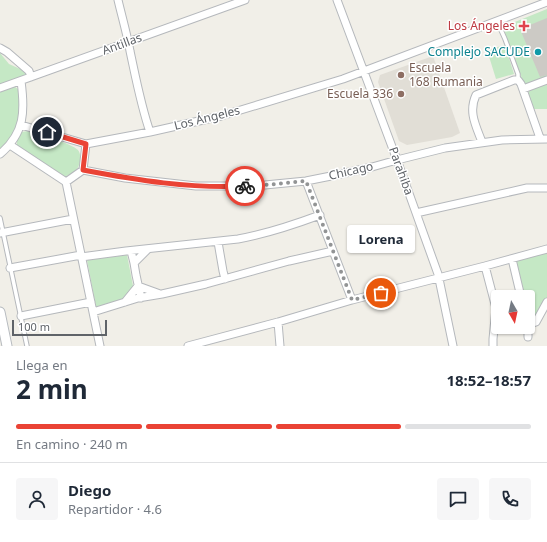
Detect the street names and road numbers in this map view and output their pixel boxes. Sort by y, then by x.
street label: Antillas [100,28,144,59]
street label: Los Ángeles [172,101,242,134]
street label: Parahiba [385,144,418,197]
street label: Chicago [327,157,375,184]

